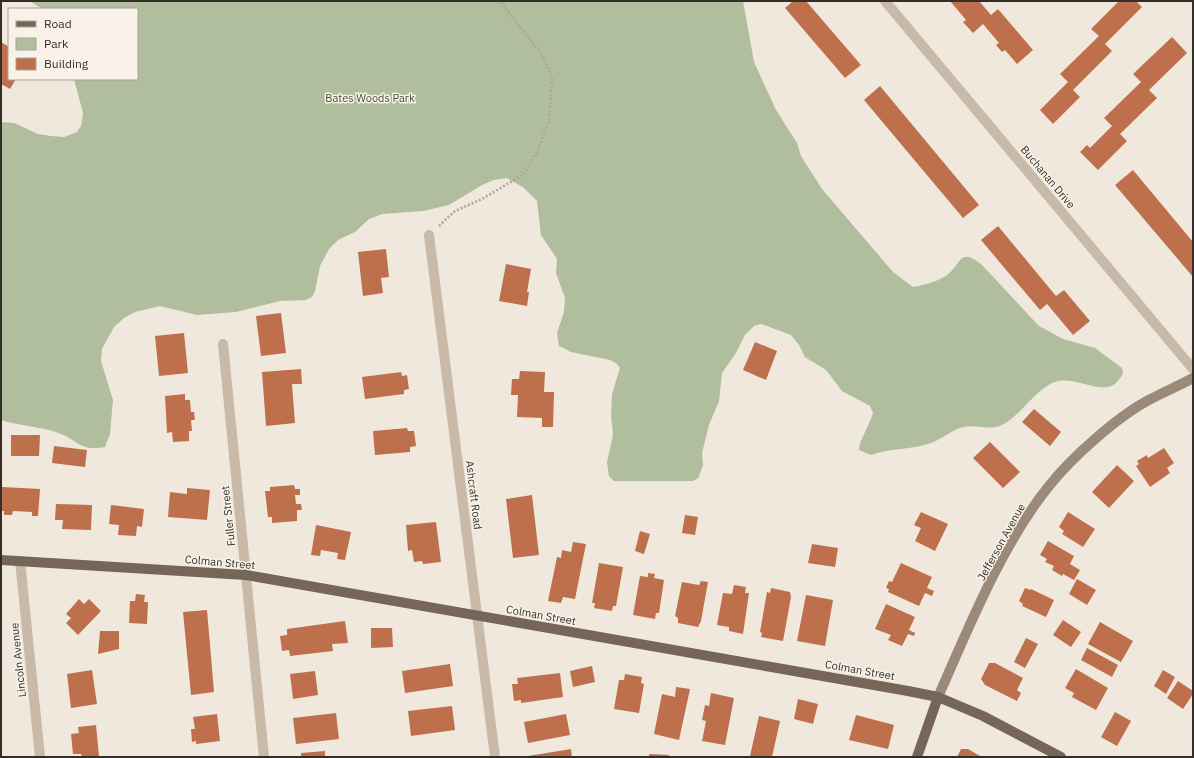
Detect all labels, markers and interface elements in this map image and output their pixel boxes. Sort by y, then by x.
legend [8,8,138,80]
text: Road [44,16,72,31]
text: Park [44,36,69,51]
text: Building [44,56,89,71]
park label: Bates Woods Park [325,91,415,105]
street label: Buchanan Drive [1018,143,1078,211]
street label: Ashcraft Road [463,460,485,530]
street label: Fuller Street [218,485,238,547]
street label: Jefferson Avenue [974,501,1028,583]
street label: Colman Street [184,552,256,572]
street label: Colman Street [505,602,577,628]
street label: Lincoln Avenue [7,622,29,698]
street label: Colman Street [824,657,896,683]

